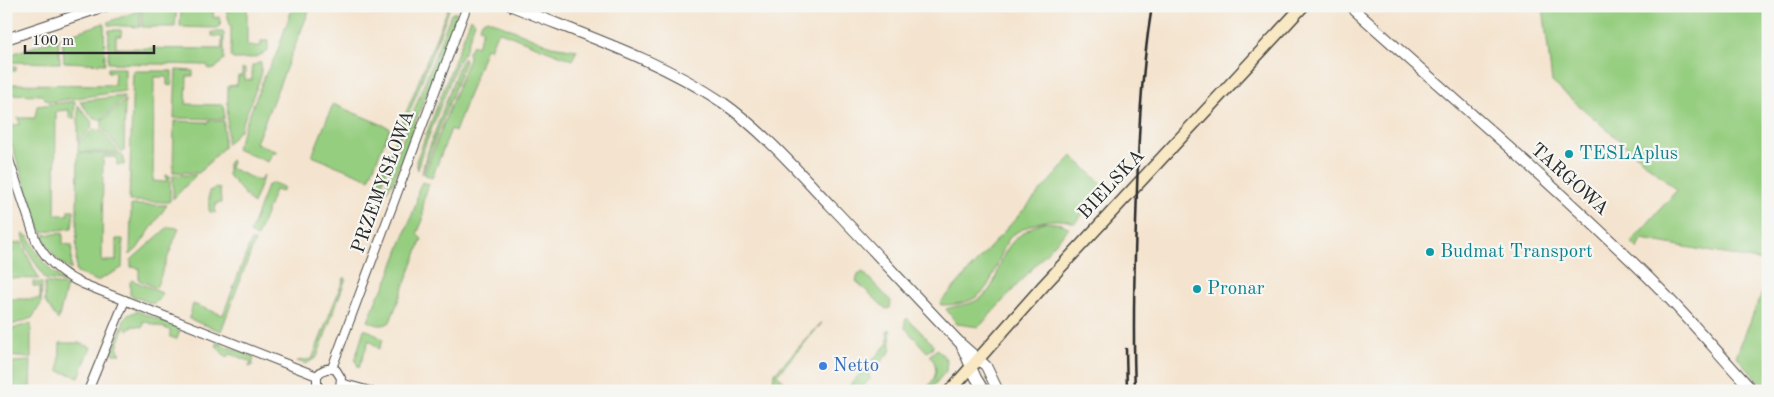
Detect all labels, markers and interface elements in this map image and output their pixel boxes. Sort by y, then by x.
scale bar [25,22,154,54]
text: 100 m [32,34,74,49]
street label: PRZEMYSŁOWA [349,108,419,256]
street label: TARGOWA [1526,140,1612,220]
place label: TESLAplus [1579,145,1678,164]
street label: BIELSKA [1075,146,1149,223]
marker: TESLAplus [1563,148,1575,160]
place label: Budmat Transport [1440,243,1593,262]
marker: Budmat Transport [1424,246,1436,258]
place label: Pronar [1207,280,1265,299]
marker: Pronar [1191,283,1203,295]
place label: Netto [833,357,879,376]
marker: Netto [817,360,829,372]

